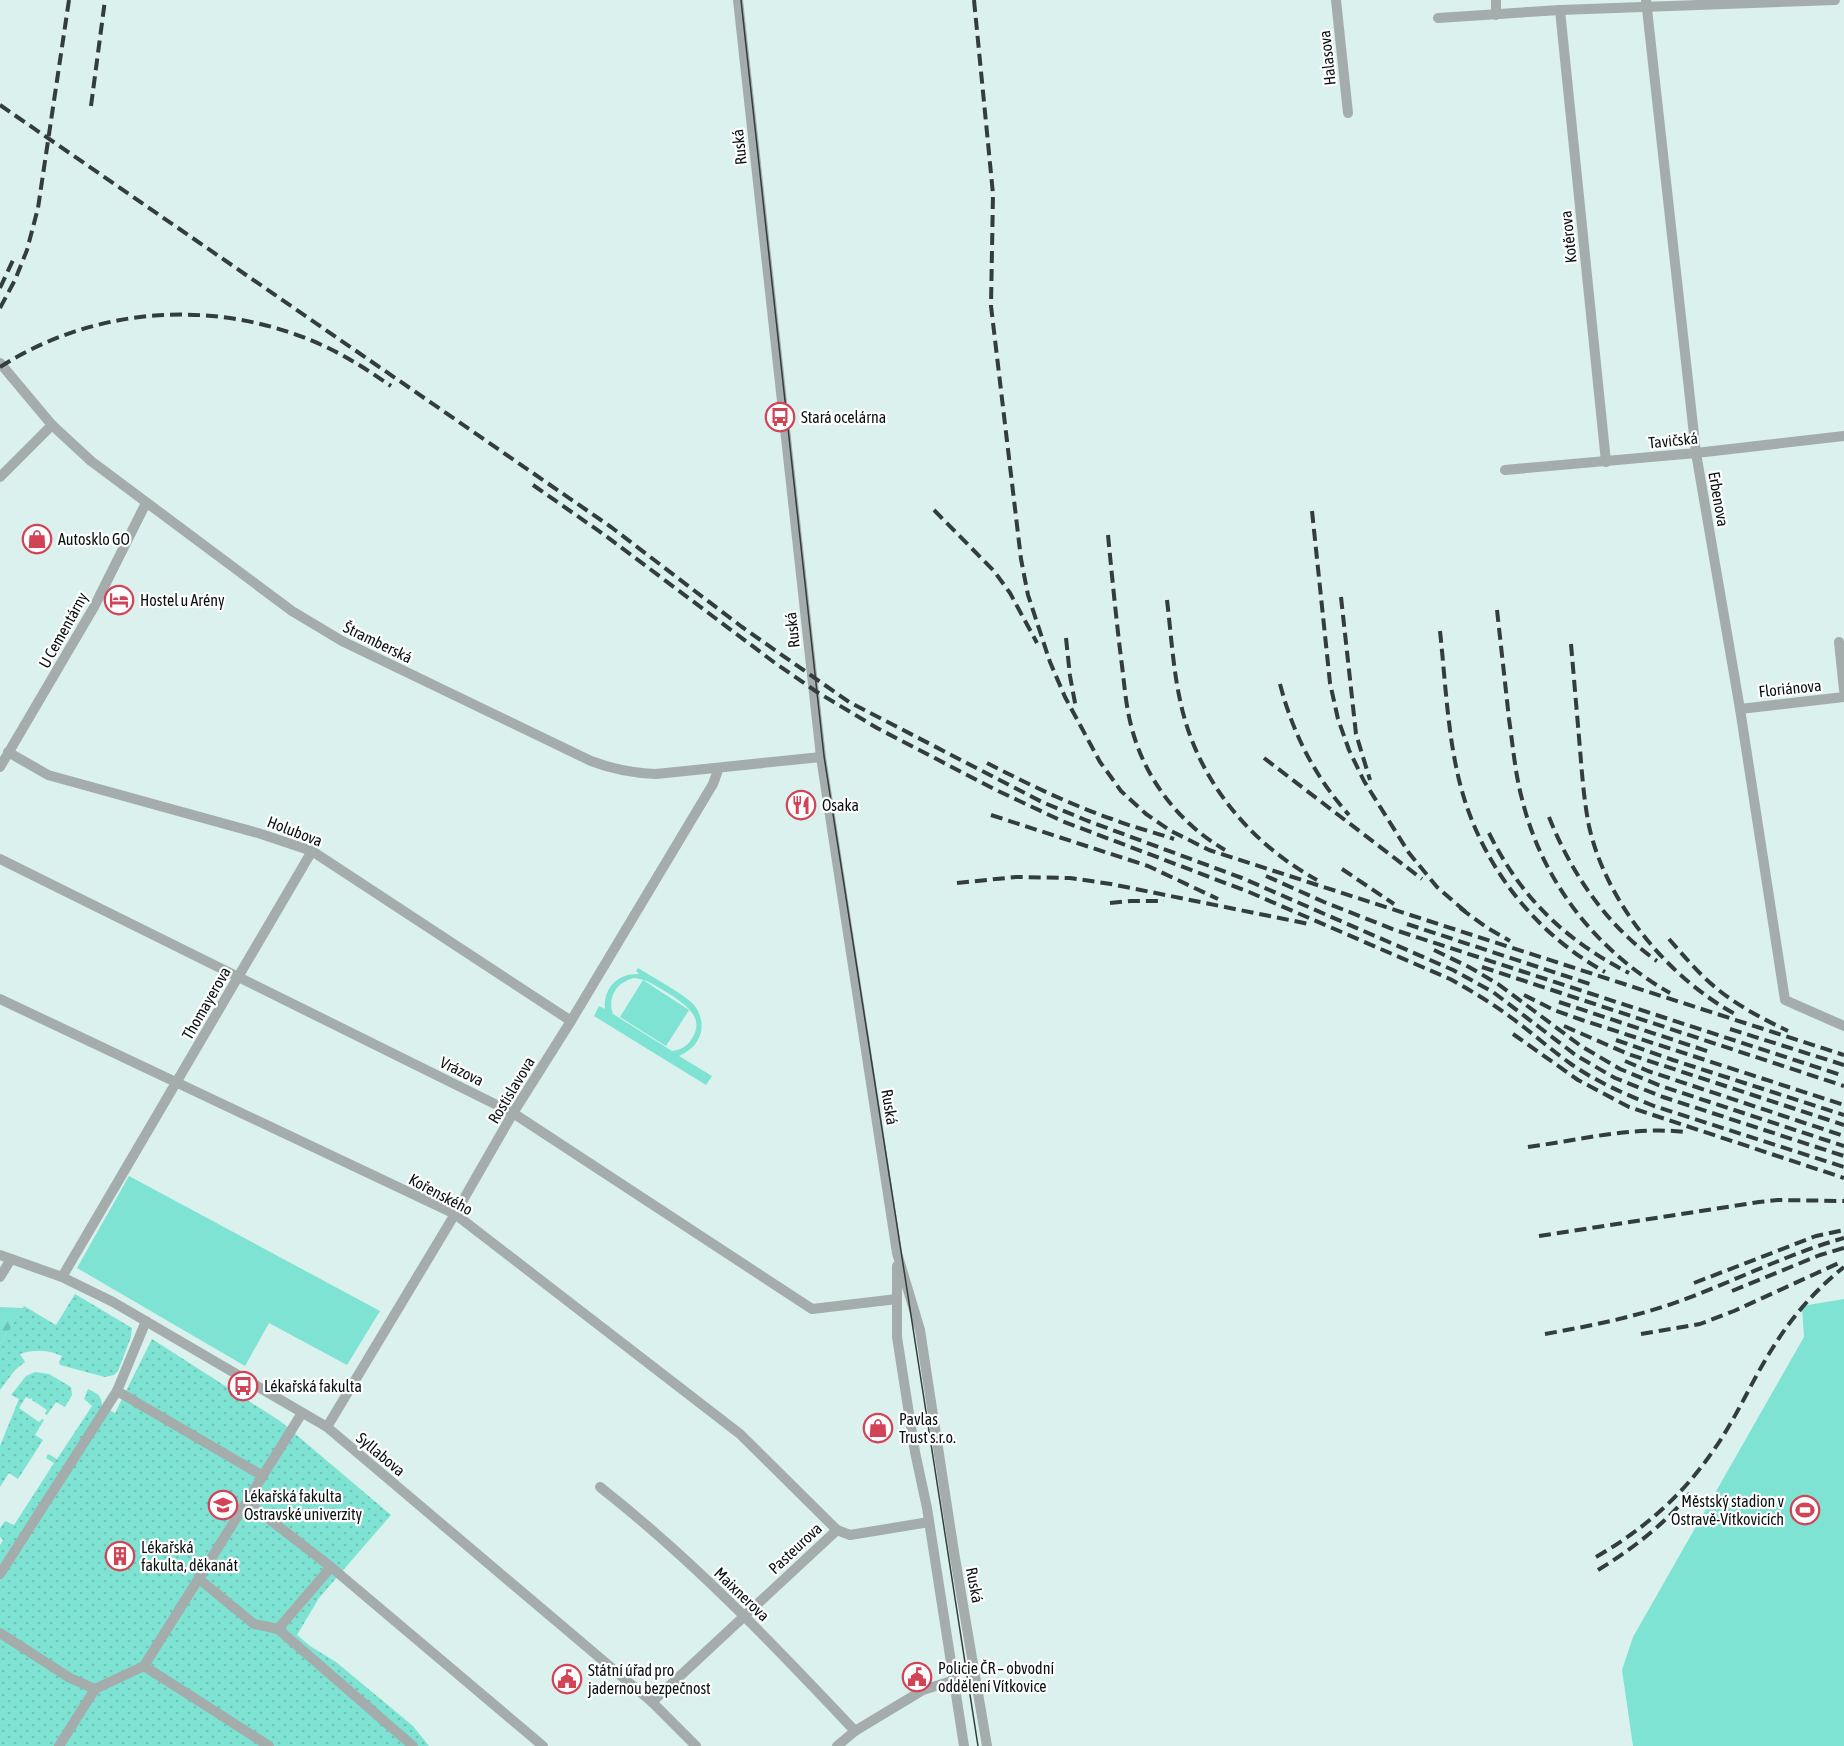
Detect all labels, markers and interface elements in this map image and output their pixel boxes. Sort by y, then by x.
street label: Halasova [1315,30,1339,86]
street label: Ruská [728,128,750,166]
street label: Kotěrova [1556,210,1580,264]
bus stop icon: Stará ocelárna [764,401,796,433]
place label: Stará ocelárna [801,408,886,426]
street label: Tavičská [1647,428,1699,452]
street label: Erbenova [1705,470,1733,528]
shop icon: Autosklo GO [21,523,53,555]
place label: Autosklo GO [58,530,130,548]
hotel icon: Hostel u Arény [103,584,135,616]
street label: U Cementárny [35,589,92,671]
place label: Hostel u Arény [140,591,225,610]
street label: Ruská [781,611,803,649]
street label: Štramberská [341,618,415,666]
street label: Floriánova [1758,676,1822,700]
restaurant icon: Osaka [785,789,817,821]
place label: Osaka [822,796,859,814]
street label: Holubova [265,812,325,850]
street label: Thomayerova [178,964,235,1043]
street label: Vrázova [437,1053,487,1089]
street label: Rostislavova [484,1053,538,1127]
street label: Ruská [878,1088,902,1126]
street label: Kořenského [406,1170,476,1218]
bus stop icon: Lékařská fakulta [227,1370,259,1402]
place label: Lékařská fakulta [264,1377,362,1395]
place label: Pavlas Trust s.r.o. [899,1410,956,1446]
shop icon: Pavlas Trust s.r.o. [862,1412,894,1444]
street label: Syllabova [352,1428,409,1480]
place label: Lékařská fakulta Ostravské univerzity [244,1487,362,1524]
school or university icon: Lékařská fakulta Ostravské univerzity [207,1489,239,1521]
place label: Městský stadion v Ostravě-Vítkovicích [1671,1492,1784,1528]
sports icon: Městský stadion v Ostravě-Vítkovicích [1789,1494,1821,1526]
street label: Pasteurova [765,1519,825,1577]
place label: Lékařská fakulta, děkanát [141,1538,238,1574]
building icon: Lékařská fakulta, děkanát [104,1540,136,1572]
street label: Maixnerova [711,1563,773,1625]
street label: Ruská [963,1566,987,1604]
place label: Policie ČR – obvodní oddělení Vítkovice [938,1659,1054,1695]
place label: Státní úřad pro jadernou bezpečnost [587,1661,711,1698]
public building icon: Policie ČR – obvodní oddělení Vítkovice [901,1661,933,1693]
public building icon: Státní úřad pro jadernou bezpečnost [551,1663,583,1695]

